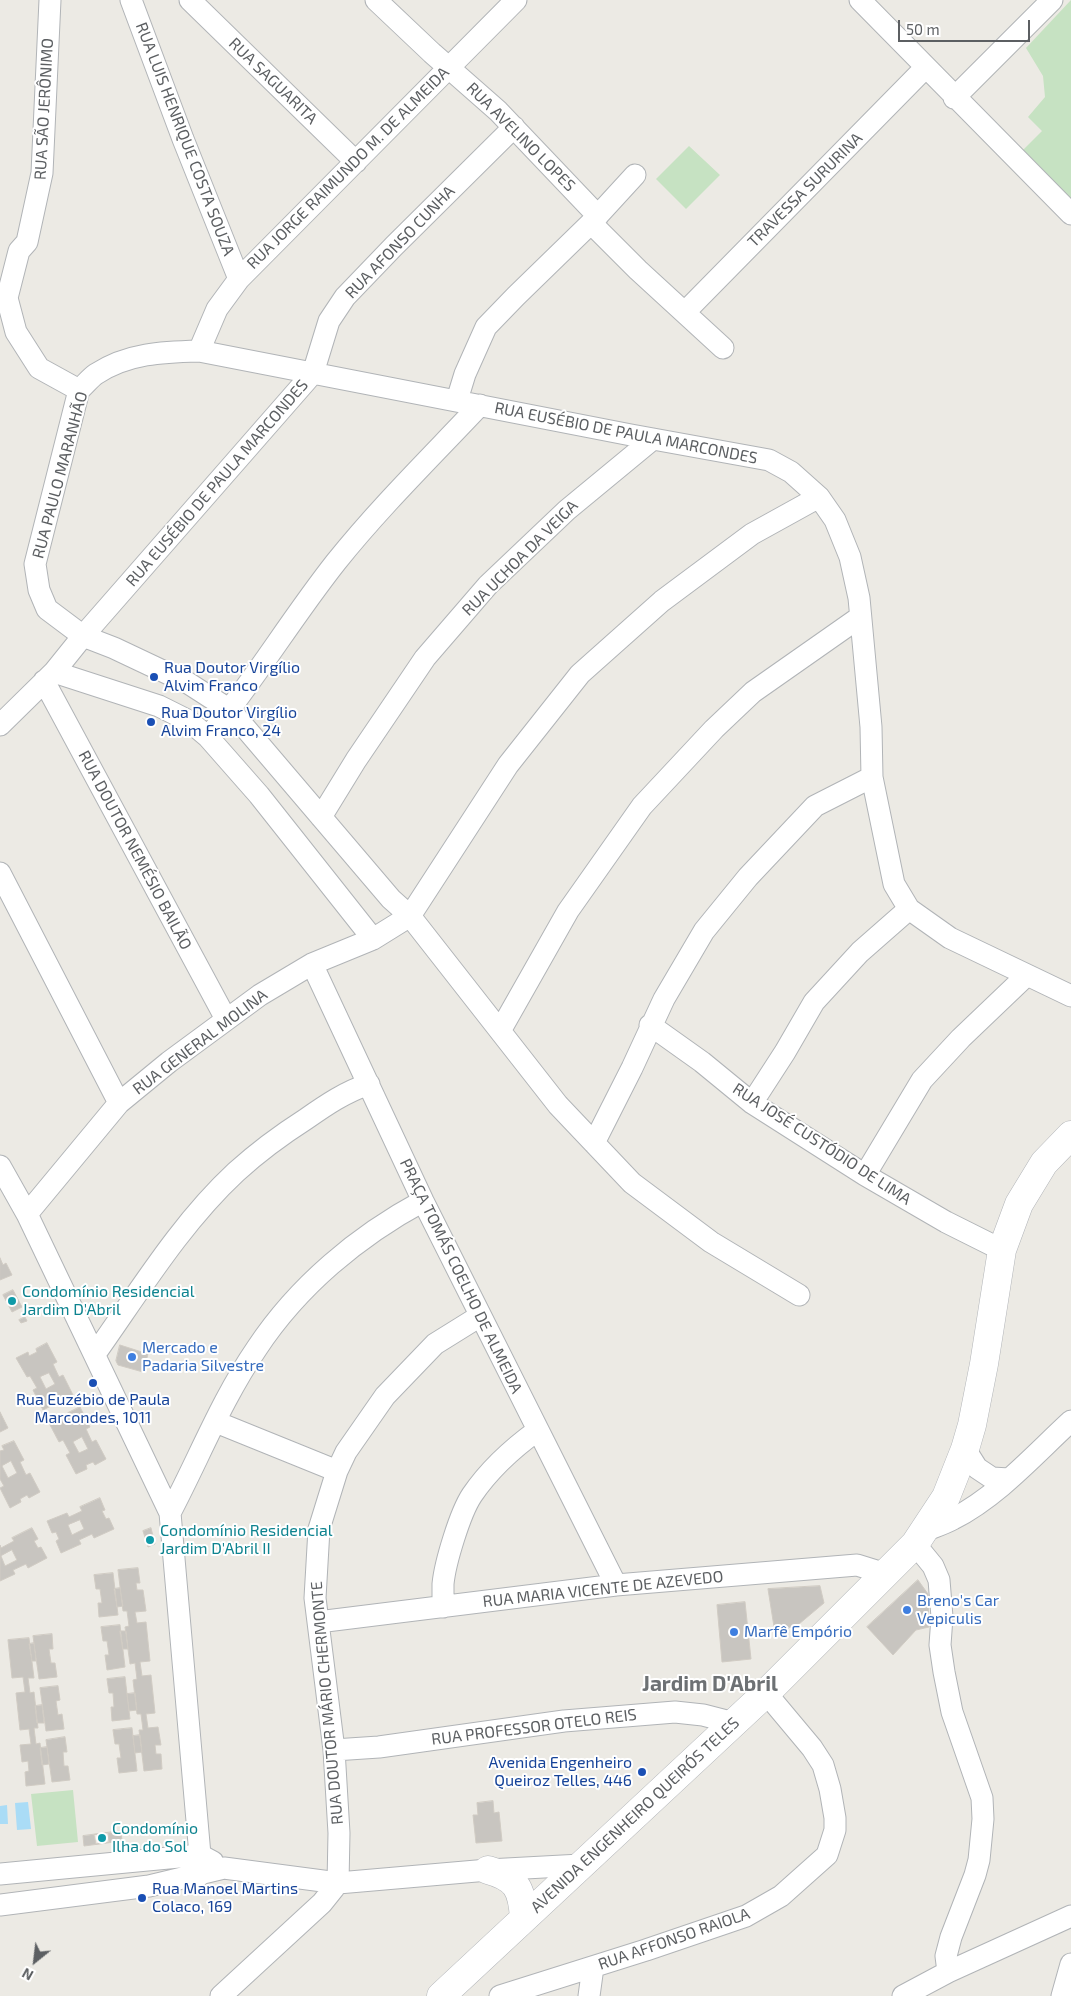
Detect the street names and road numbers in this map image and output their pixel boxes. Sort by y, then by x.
street label: RUA LUIS HENRIQUE COSTA SOUZA [132,20,238,258]
street label: RUA SAGUARITA [225,34,321,128]
street label: RUA SÃO JERÔNIMO [31,37,57,181]
street label: RUA JORGE RAIMUNDO M. DE ALMEIDA [243,63,453,273]
street label: RUA AVELINO LOPES [463,79,579,195]
street label: TRAVESSA SURURINA [744,129,866,251]
street label: RUA AFONSO CUNHA [341,182,459,302]
street label: RUA EUSÉBIO DE PAULA MARCONDES [122,376,312,590]
street label: RUA PAULO MARANHÃO [28,389,92,561]
street label: RUA EUSÉBIO DE PAULA MARCONDES [493,398,759,468]
street label: RUA UCHOA DA VEIGA [458,496,582,620]
street label: RUA DOUTOR NEMÉSIO BAILÃO [74,747,196,953]
street label: RUA GENERAL MOLINA [129,985,271,1099]
street label: RUA JOSÉ CUSTÓDIO DE LIMA [729,1079,915,1209]
street label: PRAÇA TOMÁS COELHO DE ALMEIDA [396,1155,526,1397]
street label: RUA MARIA VICENTE DE AZEVEDO [482,1567,724,1611]
street label: RUA DOUTOR MÁRIO CHERMONTE [307,1580,347,1826]
street label: RUA PROFESSOR OTELO REIS [430,1705,638,1749]
street label: AVENIDA ENGENHEIRO QUEIRÓS TELES [527,1713,743,1917]
street label: RUA AFFONSO RAIOLA [596,1904,752,1974]

